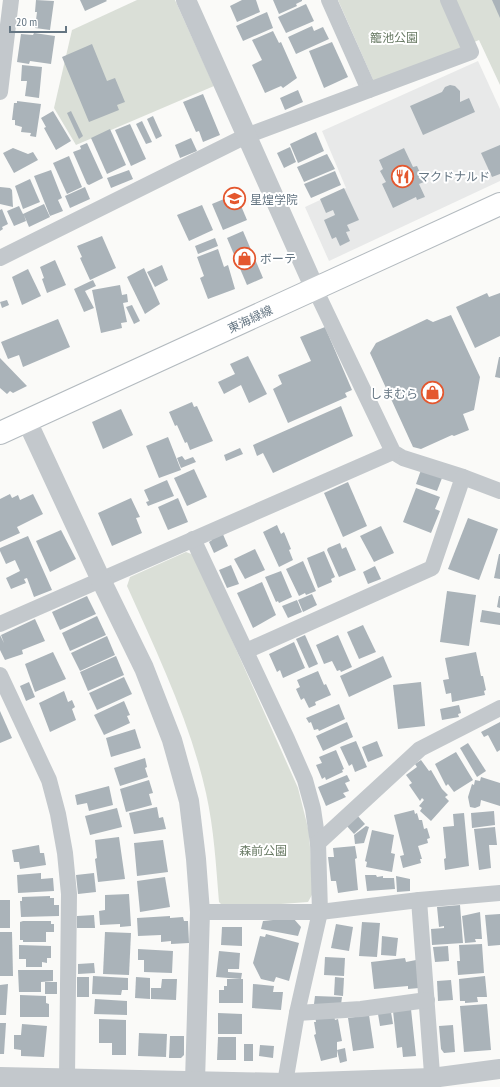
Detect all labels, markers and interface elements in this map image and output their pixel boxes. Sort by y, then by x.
scale bar [10,8,66,34]
text: 20 m [16,14,37,29]
park label: 籠池公園 [370,30,418,45]
restaurant icon: マクドナルド [389,163,415,189]
place label: マクドナルド [418,169,490,184]
school or university icon: 星煌学院 [221,186,247,212]
place label: 星煌学院 [250,192,298,207]
shop icon: ボーテ [232,245,258,271]
place label: ボーテ [260,251,296,266]
street label: 東海緑線 [225,302,275,336]
shop icon: しまむら [420,380,446,406]
place label: しまむら [370,386,418,401]
park label: 森前公園 [239,843,287,858]

